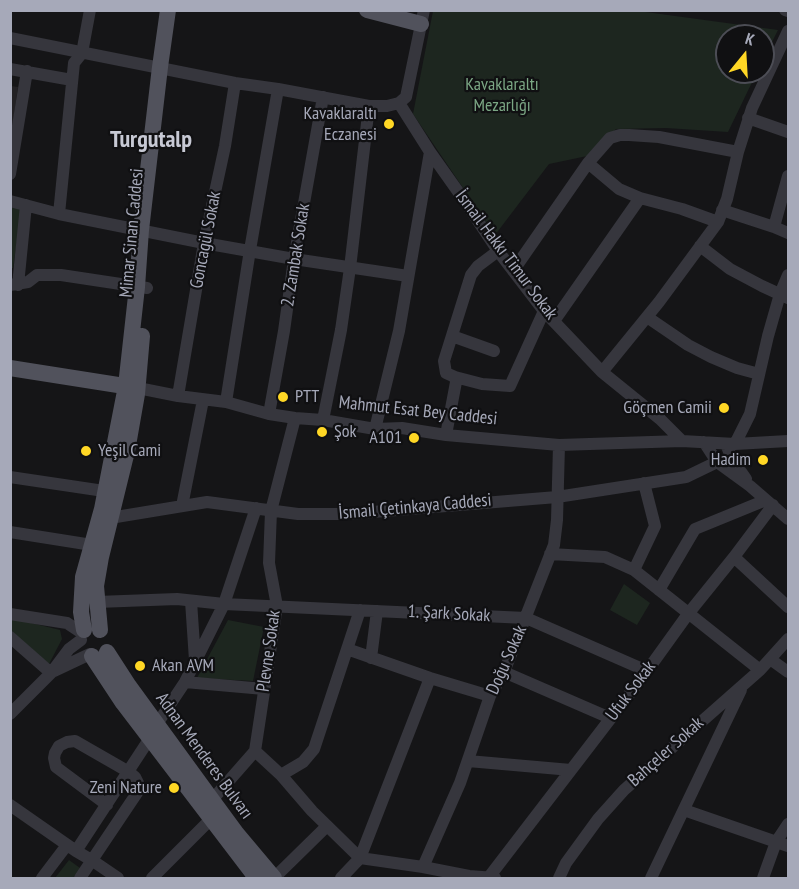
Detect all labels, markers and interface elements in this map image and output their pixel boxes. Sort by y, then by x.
north arrow [715,24,775,84]
text: K [743,28,757,50]
park label: Kavaklaraltı Mezarlığı [465,74,539,116]
place label: Kavaklaraltı Eczanesi [304,103,377,146]
marker: Kavaklaraltı Eczanesi [382,117,396,131]
district label: Turgutalp [110,126,192,154]
street label: Mimar Sinan Caddesi [116,167,148,299]
street label: İsmail Hakkı Timur Sokak [450,186,562,324]
street label: Goncagül Sokak [186,190,226,290]
street label: 2. Zambak Sokak [277,202,315,308]
place label: PTT [295,386,319,408]
marker: PTT [276,390,290,404]
street label: Mahmut Esat Bey Caddesi [338,392,498,430]
place label: Göçmen Camii [623,397,712,419]
marker: Göçmen Camii [717,401,731,415]
place label: Şok [334,421,356,443]
marker: Şok [315,425,329,439]
place label: A101 [369,427,402,449]
marker: A101 [407,431,421,445]
place label: Yeşil Cami [98,440,161,462]
marker: Yeşil Cami [79,444,93,458]
place label: Hadim [711,449,751,471]
marker: Hadim [756,453,770,467]
street label: İsmail Çetinkaya Caddesi [338,490,492,524]
street label: 1. Şark Sokak [407,601,491,627]
street label: Plevne Sokak [253,609,285,693]
street label: Doğu Sokak [482,622,532,698]
place label: Akan AVM [152,655,214,677]
street label: Ufuk Sokak [602,657,660,725]
marker: Akan AVM [133,659,147,673]
street label: Adnan Menderes Bulvarı [151,689,257,823]
street label: Bahçeler Sokak [624,712,708,792]
place label: Zeni Nature [90,777,162,799]
marker: Zeni Nature [167,781,181,795]

